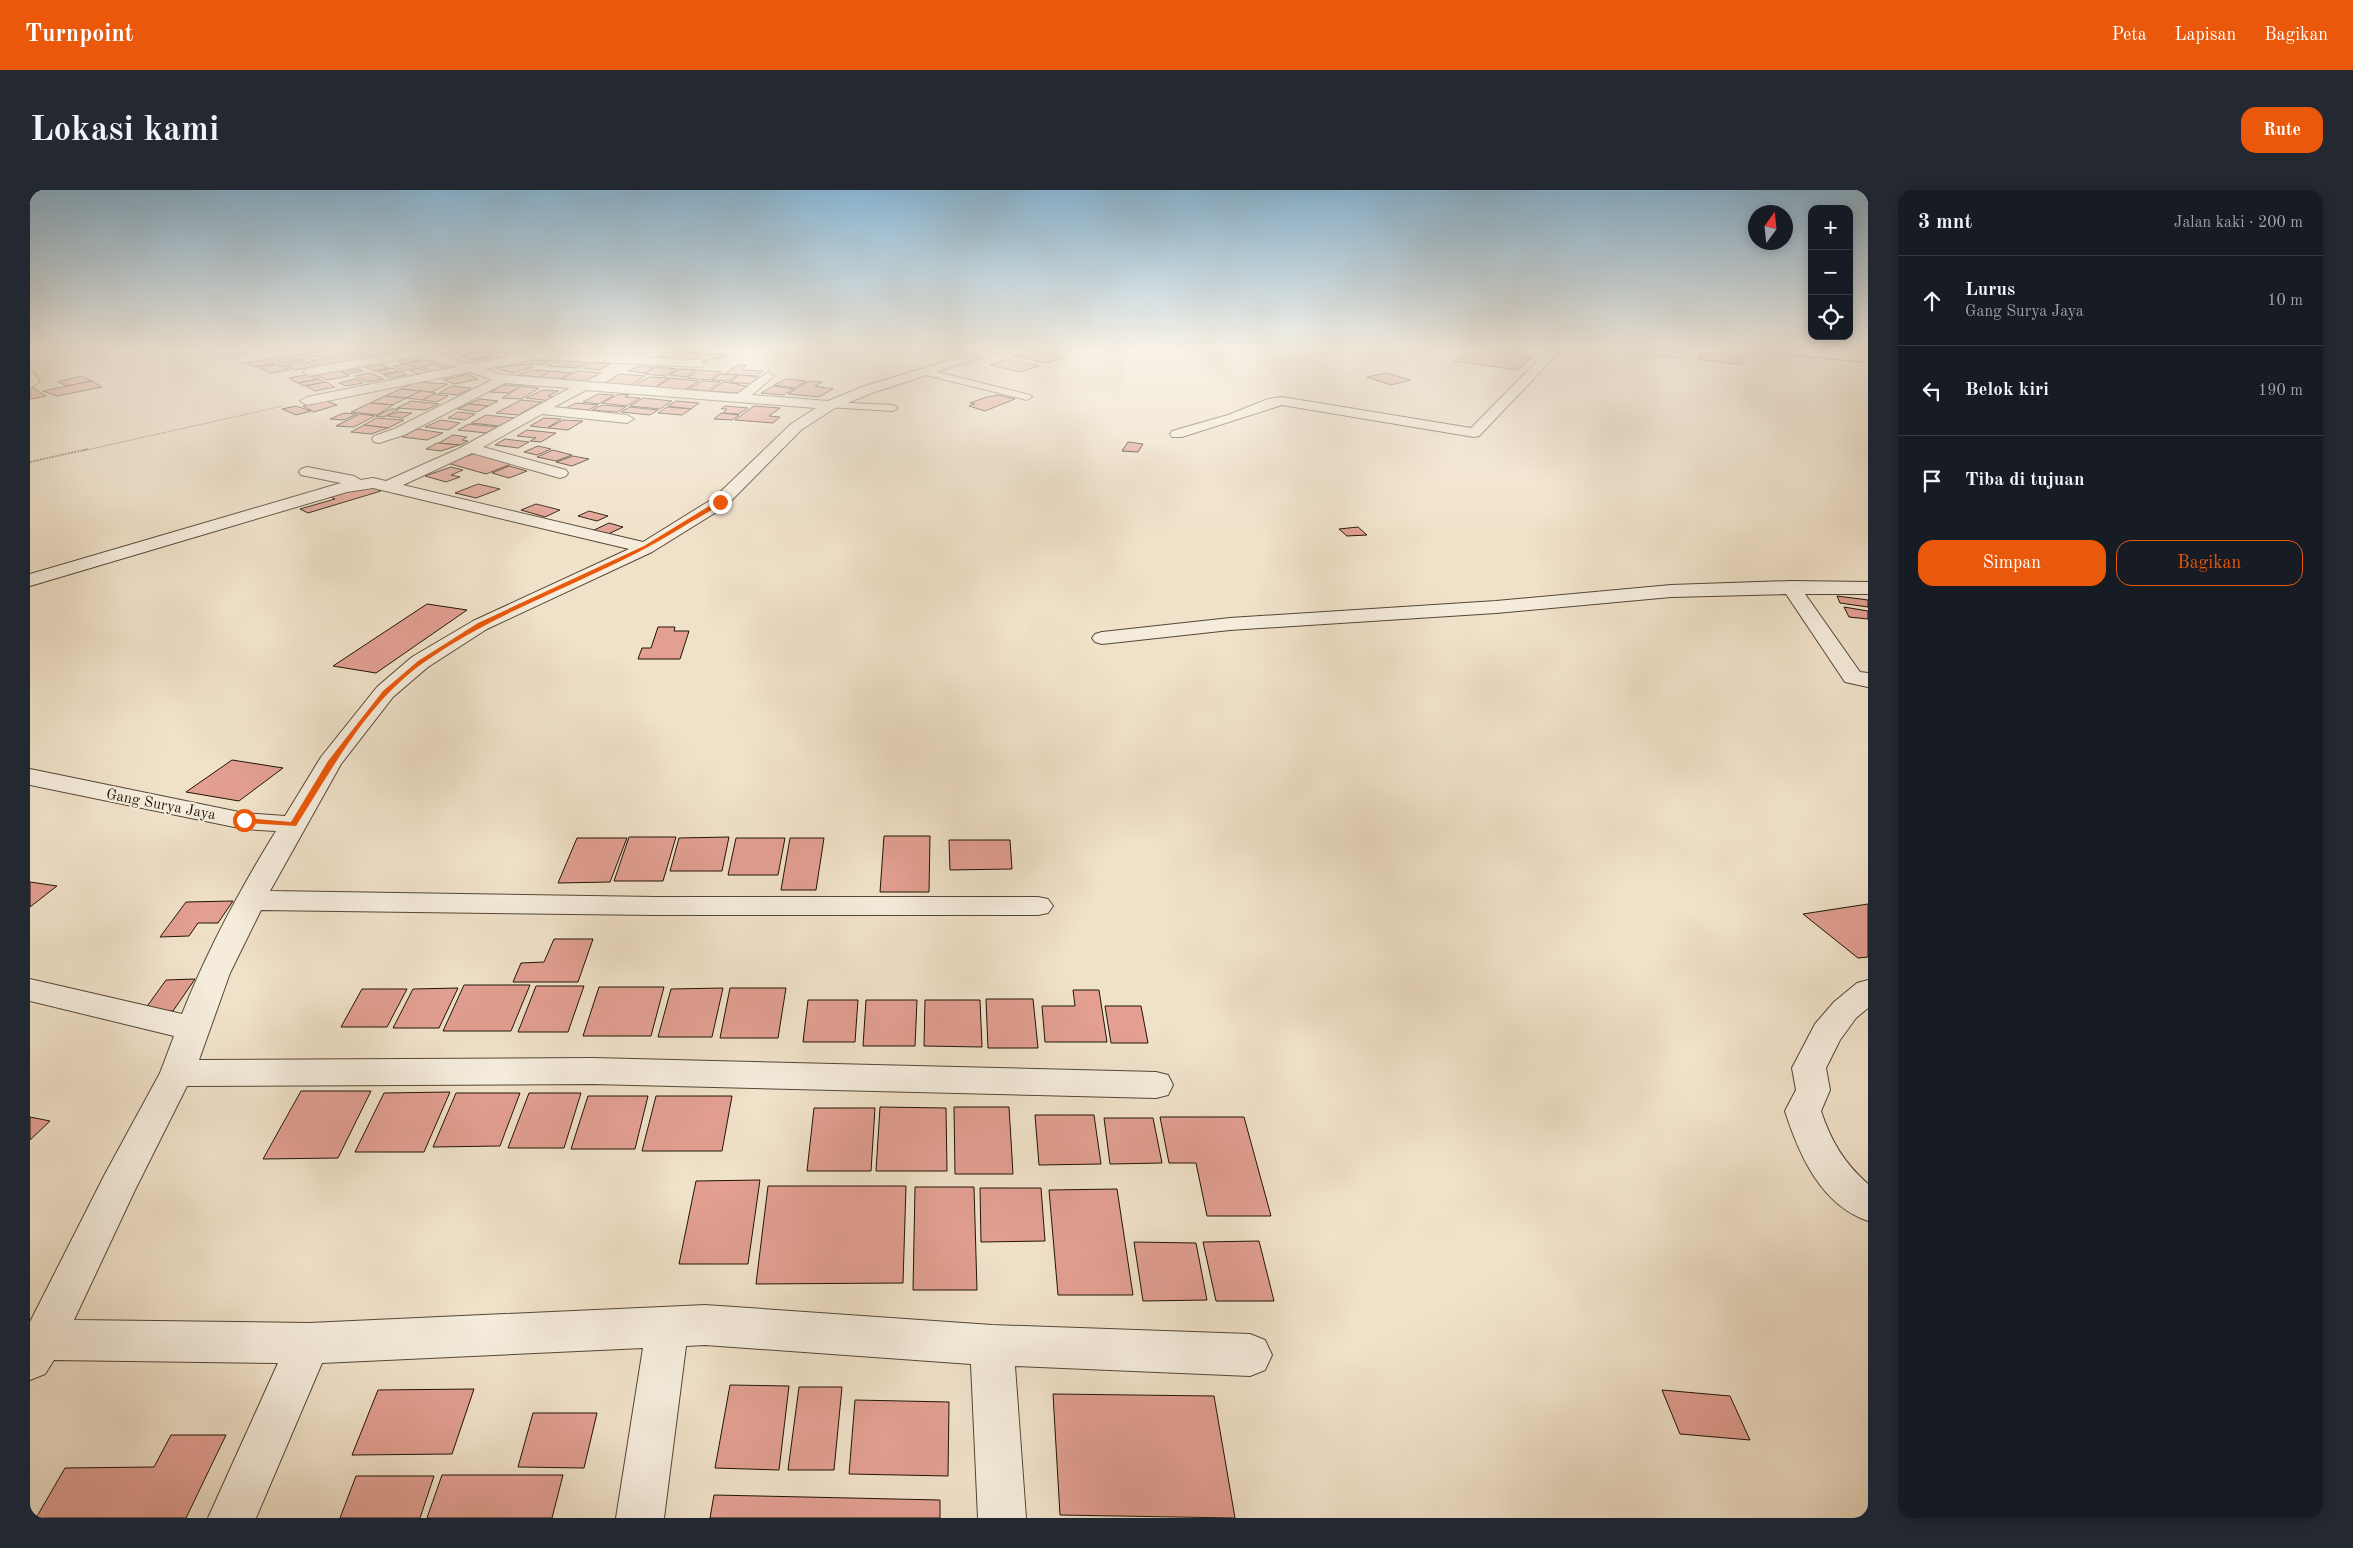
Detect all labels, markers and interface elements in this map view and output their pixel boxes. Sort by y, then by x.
text: Turnpoint [25,23,133,47]
text: Peta [2112,26,2147,44]
text: Lapisan [2175,26,2236,44]
text: Bagikan [2264,26,2328,44]
button: Rute [2241,107,2323,153]
text: Lokasi kami [30,113,219,148]
north arrow [1748,205,1793,250]
map controls [1808,205,1853,340]
button: + [1808,205,1853,250]
text: 3 mnt [1918,212,1972,233]
text: Jalan kaki · 200 m [2174,215,2303,231]
button: − [1808,250,1853,295]
text: Lurus [1965,281,2015,300]
icon: ahead [1918,287,1946,315]
text: 10 m [2267,293,2303,309]
button: locate [1808,295,1853,340]
text: Gang Surya Jaya [1965,304,2084,320]
icon: left [1918,377,1946,405]
text: Belok kiri [1965,381,2049,400]
text: 190 m [2258,383,2303,399]
icon: arrive [1918,467,1946,495]
text: Tiba di tujuan [1965,471,2085,490]
route end [709,491,732,514]
button: Simpan [1918,540,2106,586]
button: Bagikan [2116,540,2303,586]
street label: Gang Surya Jaya [105,787,217,824]
route start [233,809,256,832]

